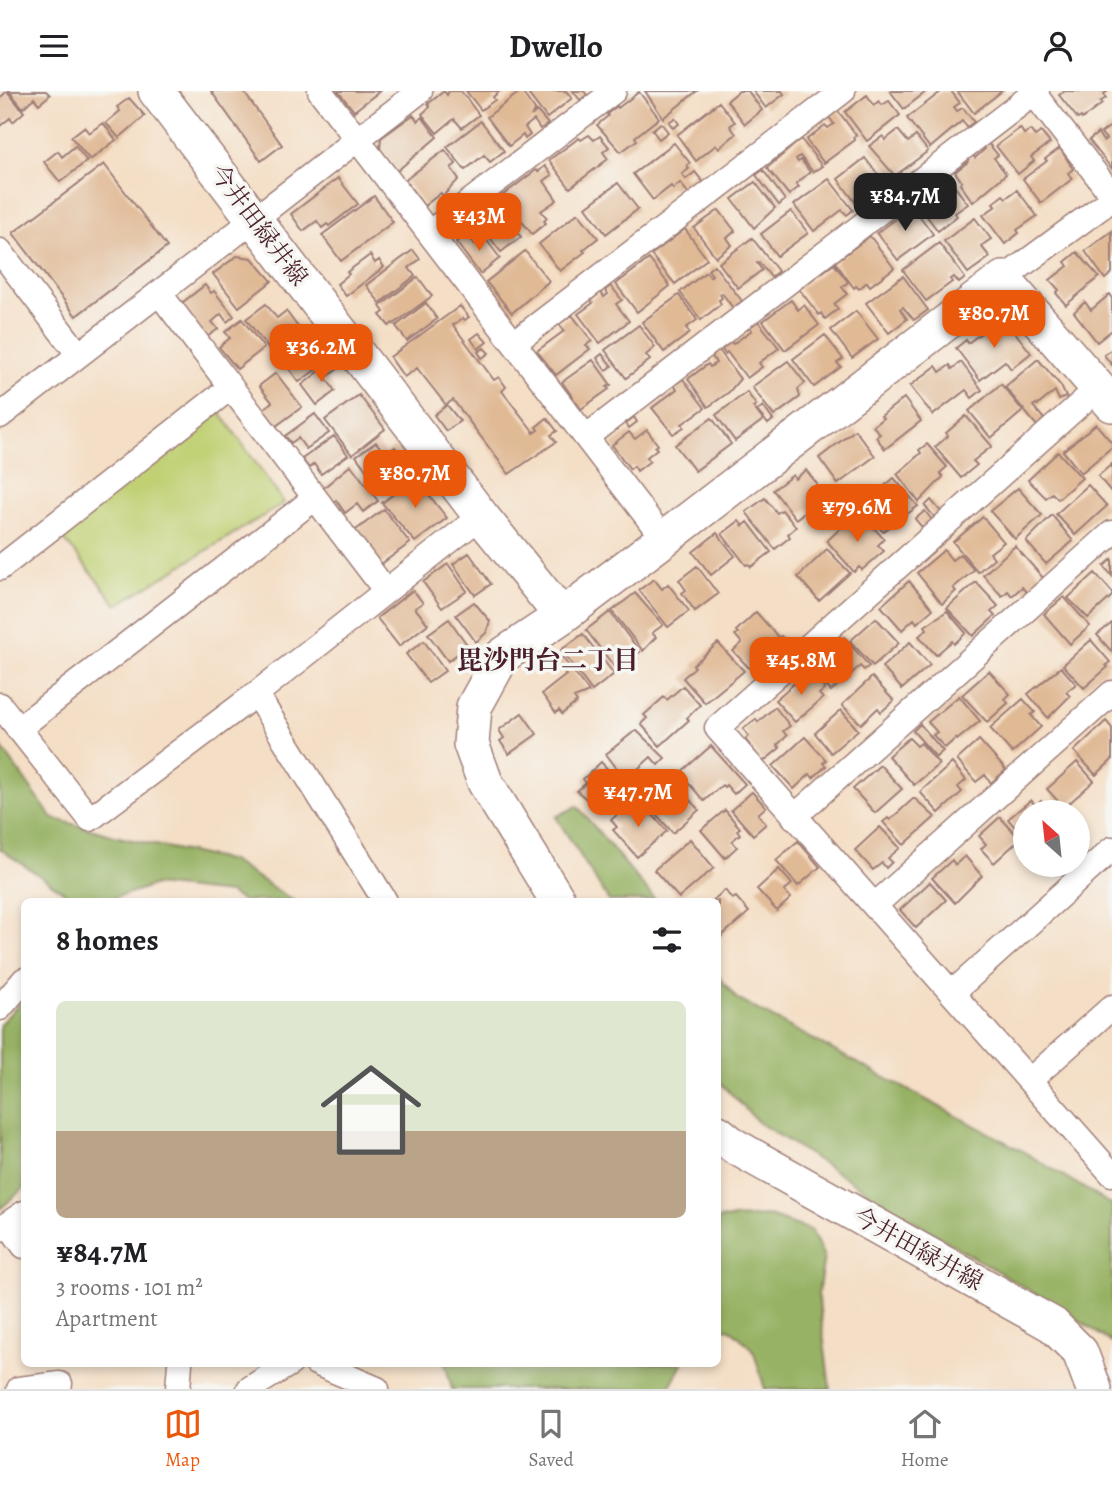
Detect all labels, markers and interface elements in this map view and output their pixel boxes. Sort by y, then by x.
text: Dwello [509,24,603,68]
icon: menu [35,27,73,65]
icon: person [1039,27,1077,65]
street label: 今井田緑井線 [203,158,315,292]
pin: ¥84.7M [848,173,962,233]
text: ¥84.7M [870,180,940,211]
pin: ¥43M [438,193,520,253]
text: ¥43M [452,200,506,231]
pin: ¥80.7M [937,291,1051,350]
text: ¥80.7M [958,297,1030,328]
pin: ¥36.2M [264,324,378,384]
text: ¥36.2M [286,331,356,362]
pin: ¥80.7M [358,451,472,510]
text: ¥80.7M [379,457,451,488]
pin: ¥79.6M [800,484,914,544]
text: ¥79.6M [822,491,892,522]
pin: ¥45.8M [744,637,858,697]
district label: 毘沙門台二丁目 [457,643,639,678]
text: ¥45.8M [766,644,836,675]
pin: ¥47.7M [581,769,695,829]
text: ¥47.7M [603,776,673,807]
north arrow [1013,800,1090,877]
map controls [1013,800,1090,877]
text: 8 homes [56,920,159,960]
icon: filters [648,921,686,959]
icon: home [308,1047,434,1173]
street label: 今井田緑井線 [847,1200,989,1298]
text: ¥84.7M [56,1232,148,1272]
text: 3 rooms · 101 m² [56,1272,203,1303]
text: Apartment [56,1303,158,1334]
tab: Map [164,1405,202,1473]
tab: Saved [529,1405,574,1473]
tab: Home [901,1405,948,1473]

